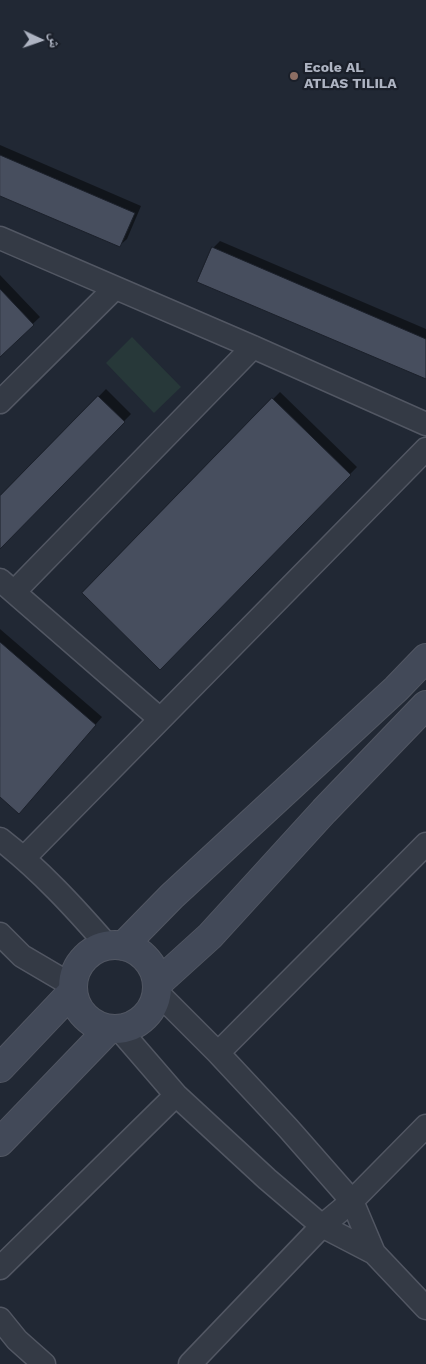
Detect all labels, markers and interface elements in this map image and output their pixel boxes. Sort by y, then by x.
north arrow [15,15,65,65]
text: ش [47,33,63,49]
place label: Ecole AL ATLAS TILILA [304,60,397,92]
marker: Ecole AL ATLAS TILILA [288,70,300,82]

